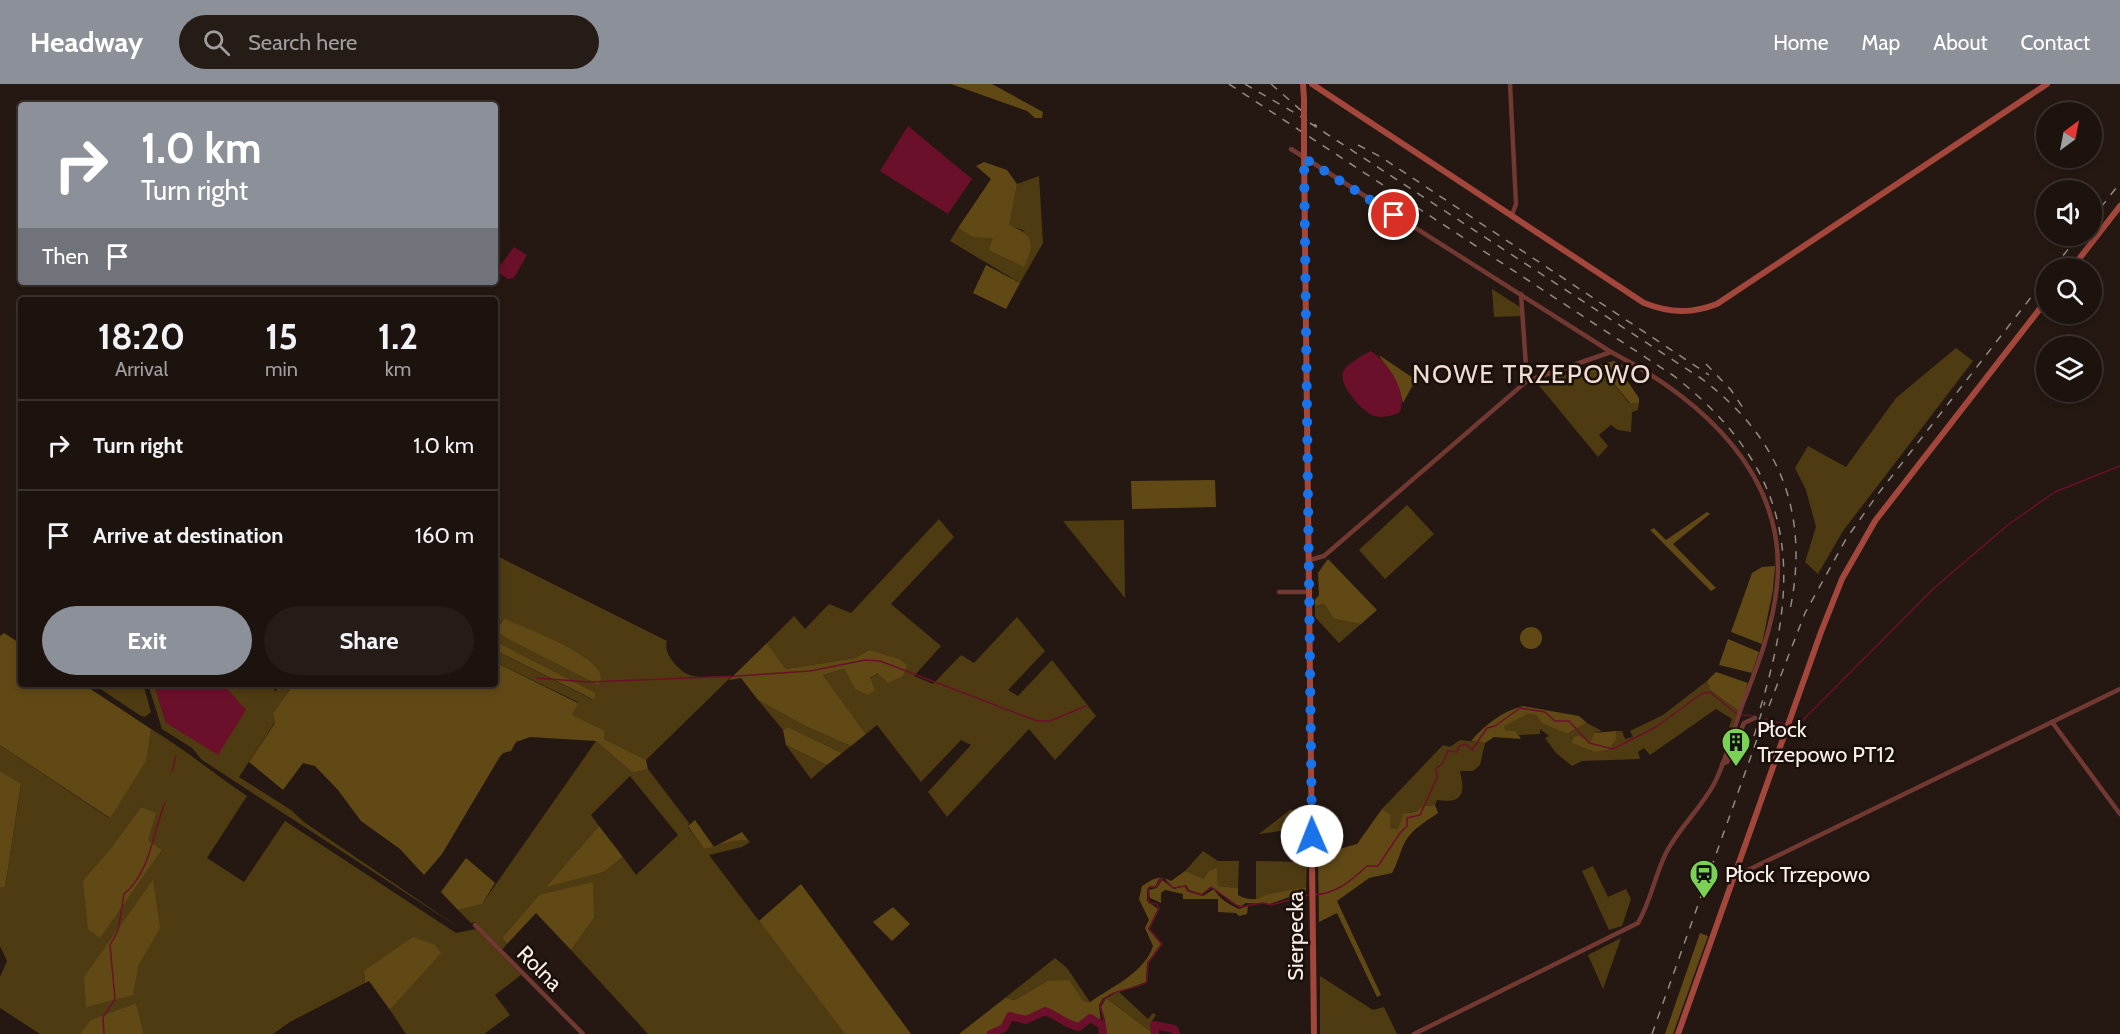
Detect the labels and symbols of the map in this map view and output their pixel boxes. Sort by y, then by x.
north arrow [2036,102,2102,168]
pin [1368,189,1419,240]
district label: NOWE TRZEPOWO [1412,358,1652,390]
place label: Płock Trzepowo PT12 [1757,716,1895,768]
building icon: Płock Trzepowo PT12 [1720,726,1752,768]
position arrow [1280,804,1344,868]
station icon: Płock Trzepowo [1688,858,1720,900]
place label: Płock Trzepowo [1725,861,1870,888]
street label: Sierpecka [1282,891,1309,981]
street label: Rolna [511,940,568,997]

